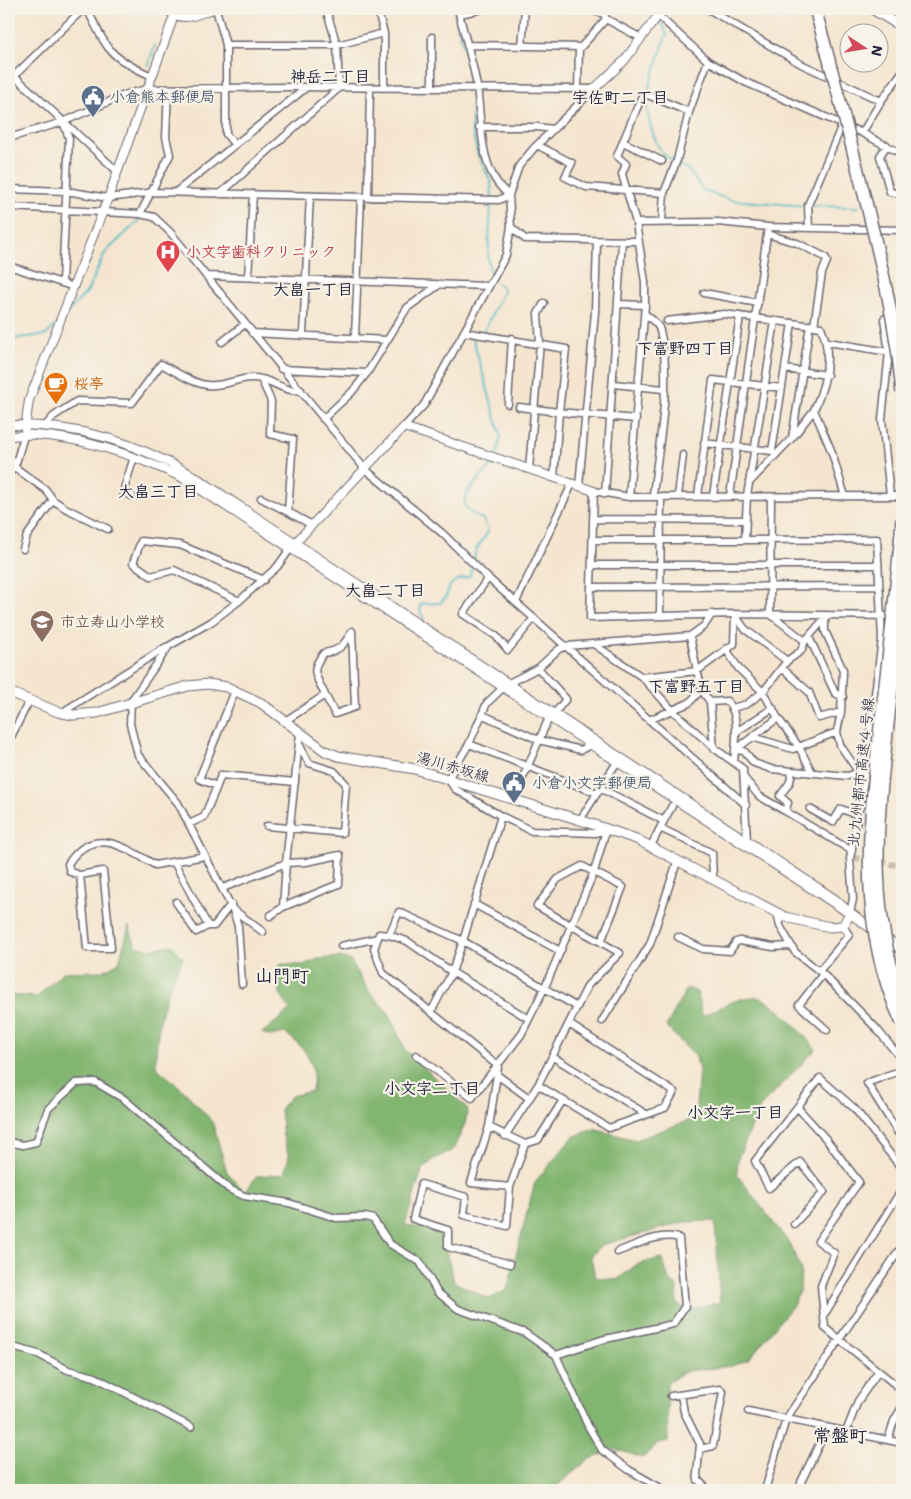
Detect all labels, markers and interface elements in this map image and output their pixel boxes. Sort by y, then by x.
north arrow [838,22,888,72]
text: N [867,44,888,58]
district label: 神岳二丁目 [290,65,370,86]
public building icon: 小倉熊本郵便局 [80,84,106,118]
place label: 小倉熊本郵便局 [110,86,215,106]
district label: 宇佐町二丁目 [572,86,668,107]
hospital icon: 小文字歯科クリニック [155,239,181,273]
place label: 小文字歯科クリニック [186,241,336,261]
district label: 大畠一丁目 [273,278,353,299]
district label: 下富野四丁目 [637,337,733,358]
cafe icon: 桜亭 [43,371,69,405]
place label: 桜亭 [74,373,104,393]
district label: 大畠三丁目 [118,480,198,501]
district label: 大畠二丁目 [345,579,425,600]
school or university icon: 市立寿山小学校 [29,609,55,643]
place label: 市立寿山小学校 [60,611,165,631]
district label: 下富野五丁目 [648,675,744,696]
street label: 北九州都市高速４号線 [842,696,878,848]
street label: 湯川赤坂線 [414,746,492,786]
public building icon: 小倉小文字郵便局 [501,770,527,804]
place label: 小倉小文字郵便局 [532,772,652,792]
district label: 山門町 [255,963,309,987]
district label: 小文字二丁目 [384,1077,480,1098]
district label: 小文字一丁目 [687,1101,783,1122]
district label: 常盤町 [813,1423,867,1447]

